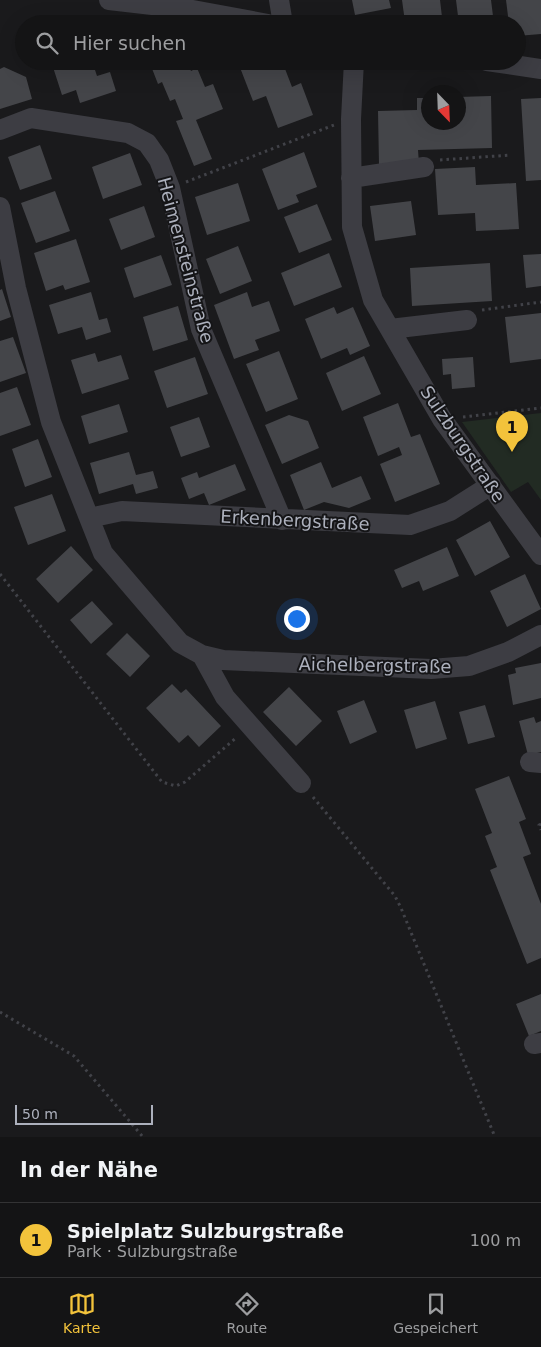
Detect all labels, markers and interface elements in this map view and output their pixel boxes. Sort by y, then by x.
search box [15,15,526,70]
icon: search [33,29,61,57]
text: Hier suchen [73,32,186,54]
north arrow [421,85,466,130]
street label: Heimensteinstraße [154,175,218,345]
street label: Sulzburgstraße [416,382,510,506]
pin: 1 [496,411,528,452]
street label: Erkenbergstraße [220,506,370,534]
your location [284,606,310,632]
street label: Aichelbergstraße [298,653,452,677]
scale bar [15,1102,152,1125]
text: 50 m [22,1106,58,1122]
text: In der Nähe [20,1158,158,1182]
text: Spielplatz Sulzburgstraße [67,1220,344,1242]
text: 1 [30,1231,42,1250]
text: 100 m [470,1231,521,1250]
text: Park · Sulzburgstraße [67,1242,238,1261]
tab: Karte [63,1290,100,1336]
tab: Route [227,1290,267,1336]
tab: Gespeichert [393,1290,478,1336]

